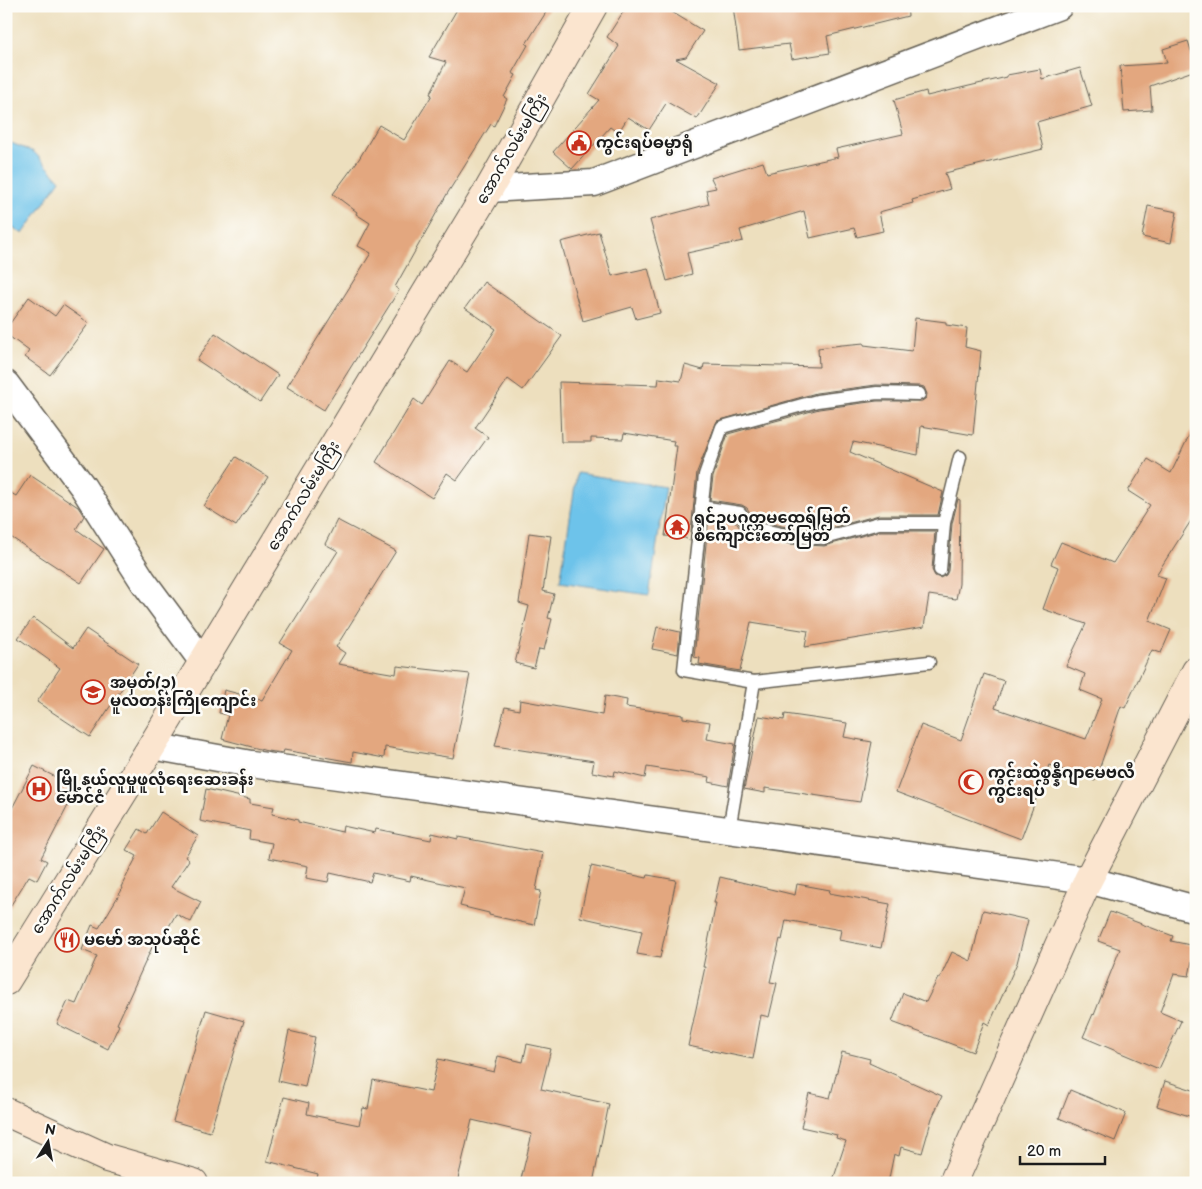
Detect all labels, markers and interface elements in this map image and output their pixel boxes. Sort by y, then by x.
street label: အောက်လမ်းမကြီး [470,89,554,209]
public building icon: ကွင်းရပ်ဓမ္မာရုံ [566,130,592,156]
place label: ကွင်းရပ်ဓမ္မာရုံ [596,131,693,156]
street label: အောက်လမ်းမကြီး [261,436,347,556]
place label: ရှင်ဥပဂုတ္တမထေရ်မြတ် စံကျောင်းတော်မြတ် [694,506,851,549]
temple icon: ရှင်ဥပဂုတ္တမထေရ်မြတ် စံကျောင်းတော်မြတ် [664,514,690,540]
place label: အမှတ်(၃) မူလတန်းကြိုကျောင်း [110,671,256,714]
school or university icon: အမှတ်(၃) မူလတန်းကြိုကျောင်း [80,679,106,705]
place label: ကွင်းထဲစွန္နီဂျာမေဗလီ ကွင်းရပ် [988,761,1135,804]
place label: မြို့နယ်လူမှုဖူလုံရေးဆေးခန်း မောင်ငံ [56,768,254,808]
mosque icon: ကွင်းထဲစွန္နီဂျာမေဗလီ ကွင်းရပ် [958,769,984,795]
hospital icon: မြို့နယ်လူမှုဖူလုံရေးဆေးခန်း မောင်ငံ [26,776,52,802]
street label: အောက်လမ်းမကြီး [25,821,113,939]
restaurant icon: မမော် အသုပ်ဆိုင် [54,927,80,953]
place label: မမော် အသုပ်ဆိုင် [84,928,201,953]
north arrow [22,1116,72,1166]
text: N [44,1120,57,1139]
scale bar [1020,1134,1104,1166]
text: 20 m [1027,1142,1061,1161]

